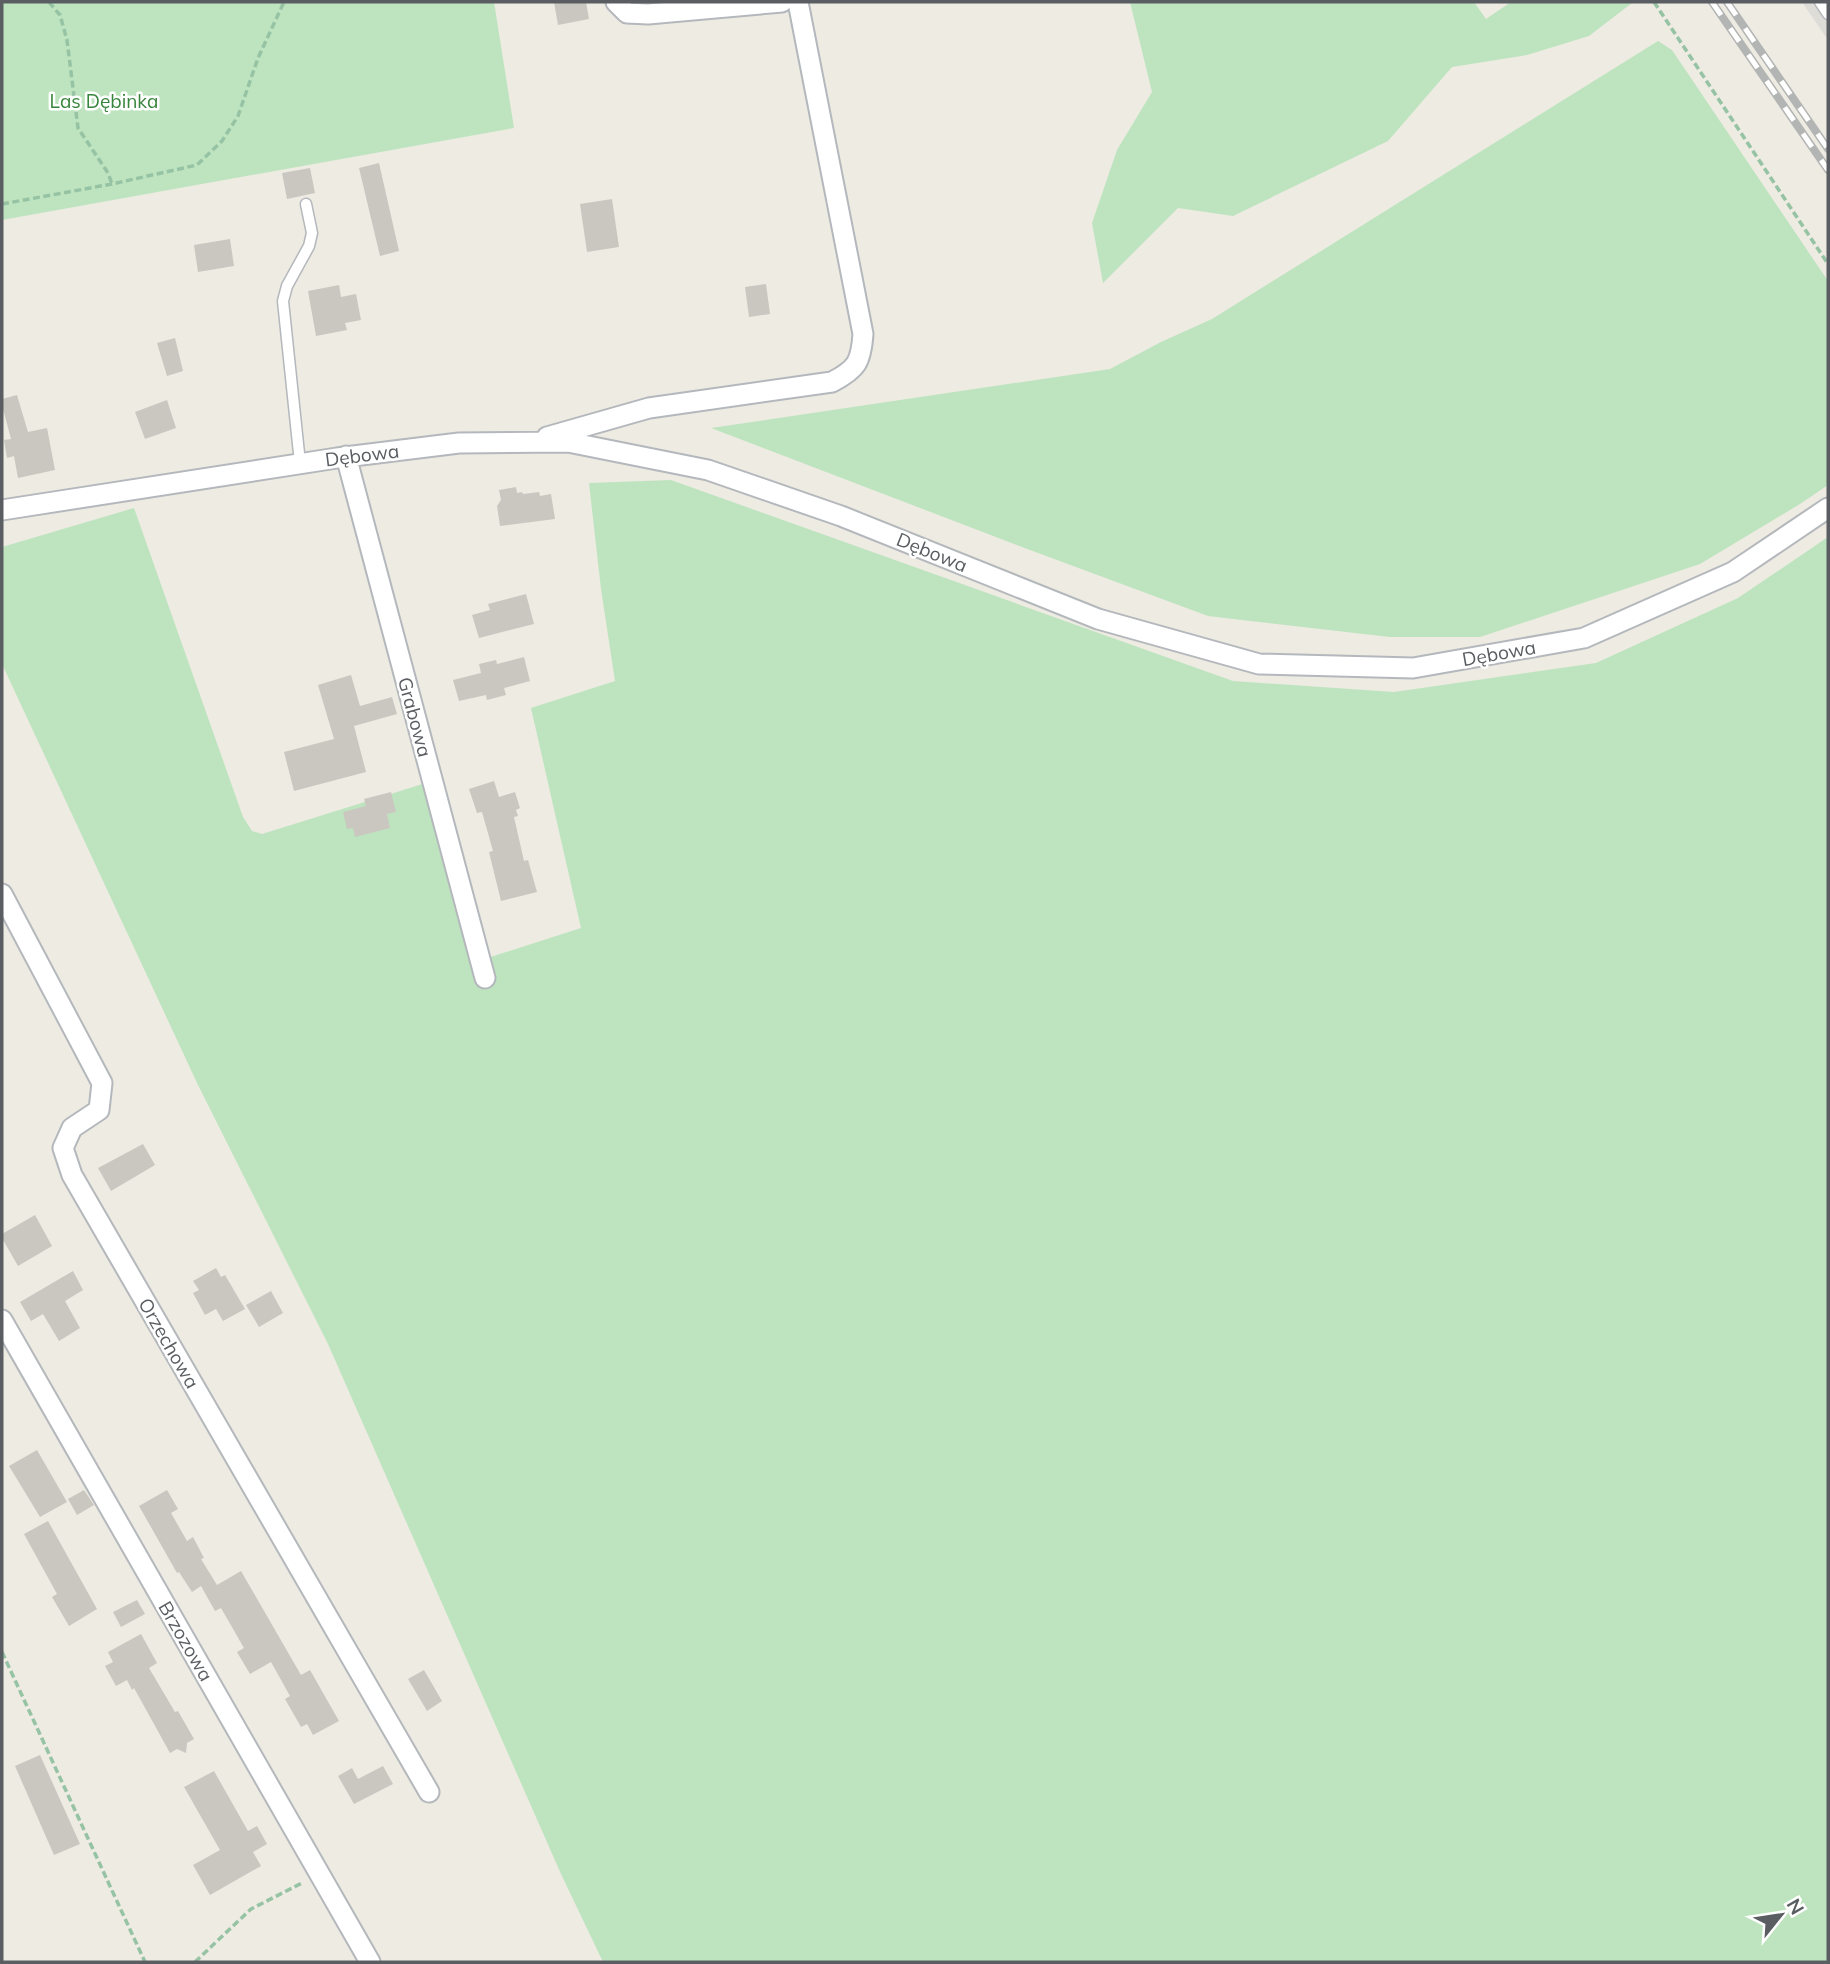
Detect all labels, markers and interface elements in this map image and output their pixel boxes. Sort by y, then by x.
park label: Las Dębinka [50,89,158,113]
street label: Dębowa [324,439,400,471]
street label: Dębowa [893,527,971,577]
street label: Dębowa [1460,635,1538,671]
street label: Grabowa [393,674,437,760]
street label: Orzechowa [133,1293,205,1393]
street label: Brzozowa [154,1597,218,1685]
north arrow [1746,1880,1816,1950]
text: N [1782,1894,1810,1919]

